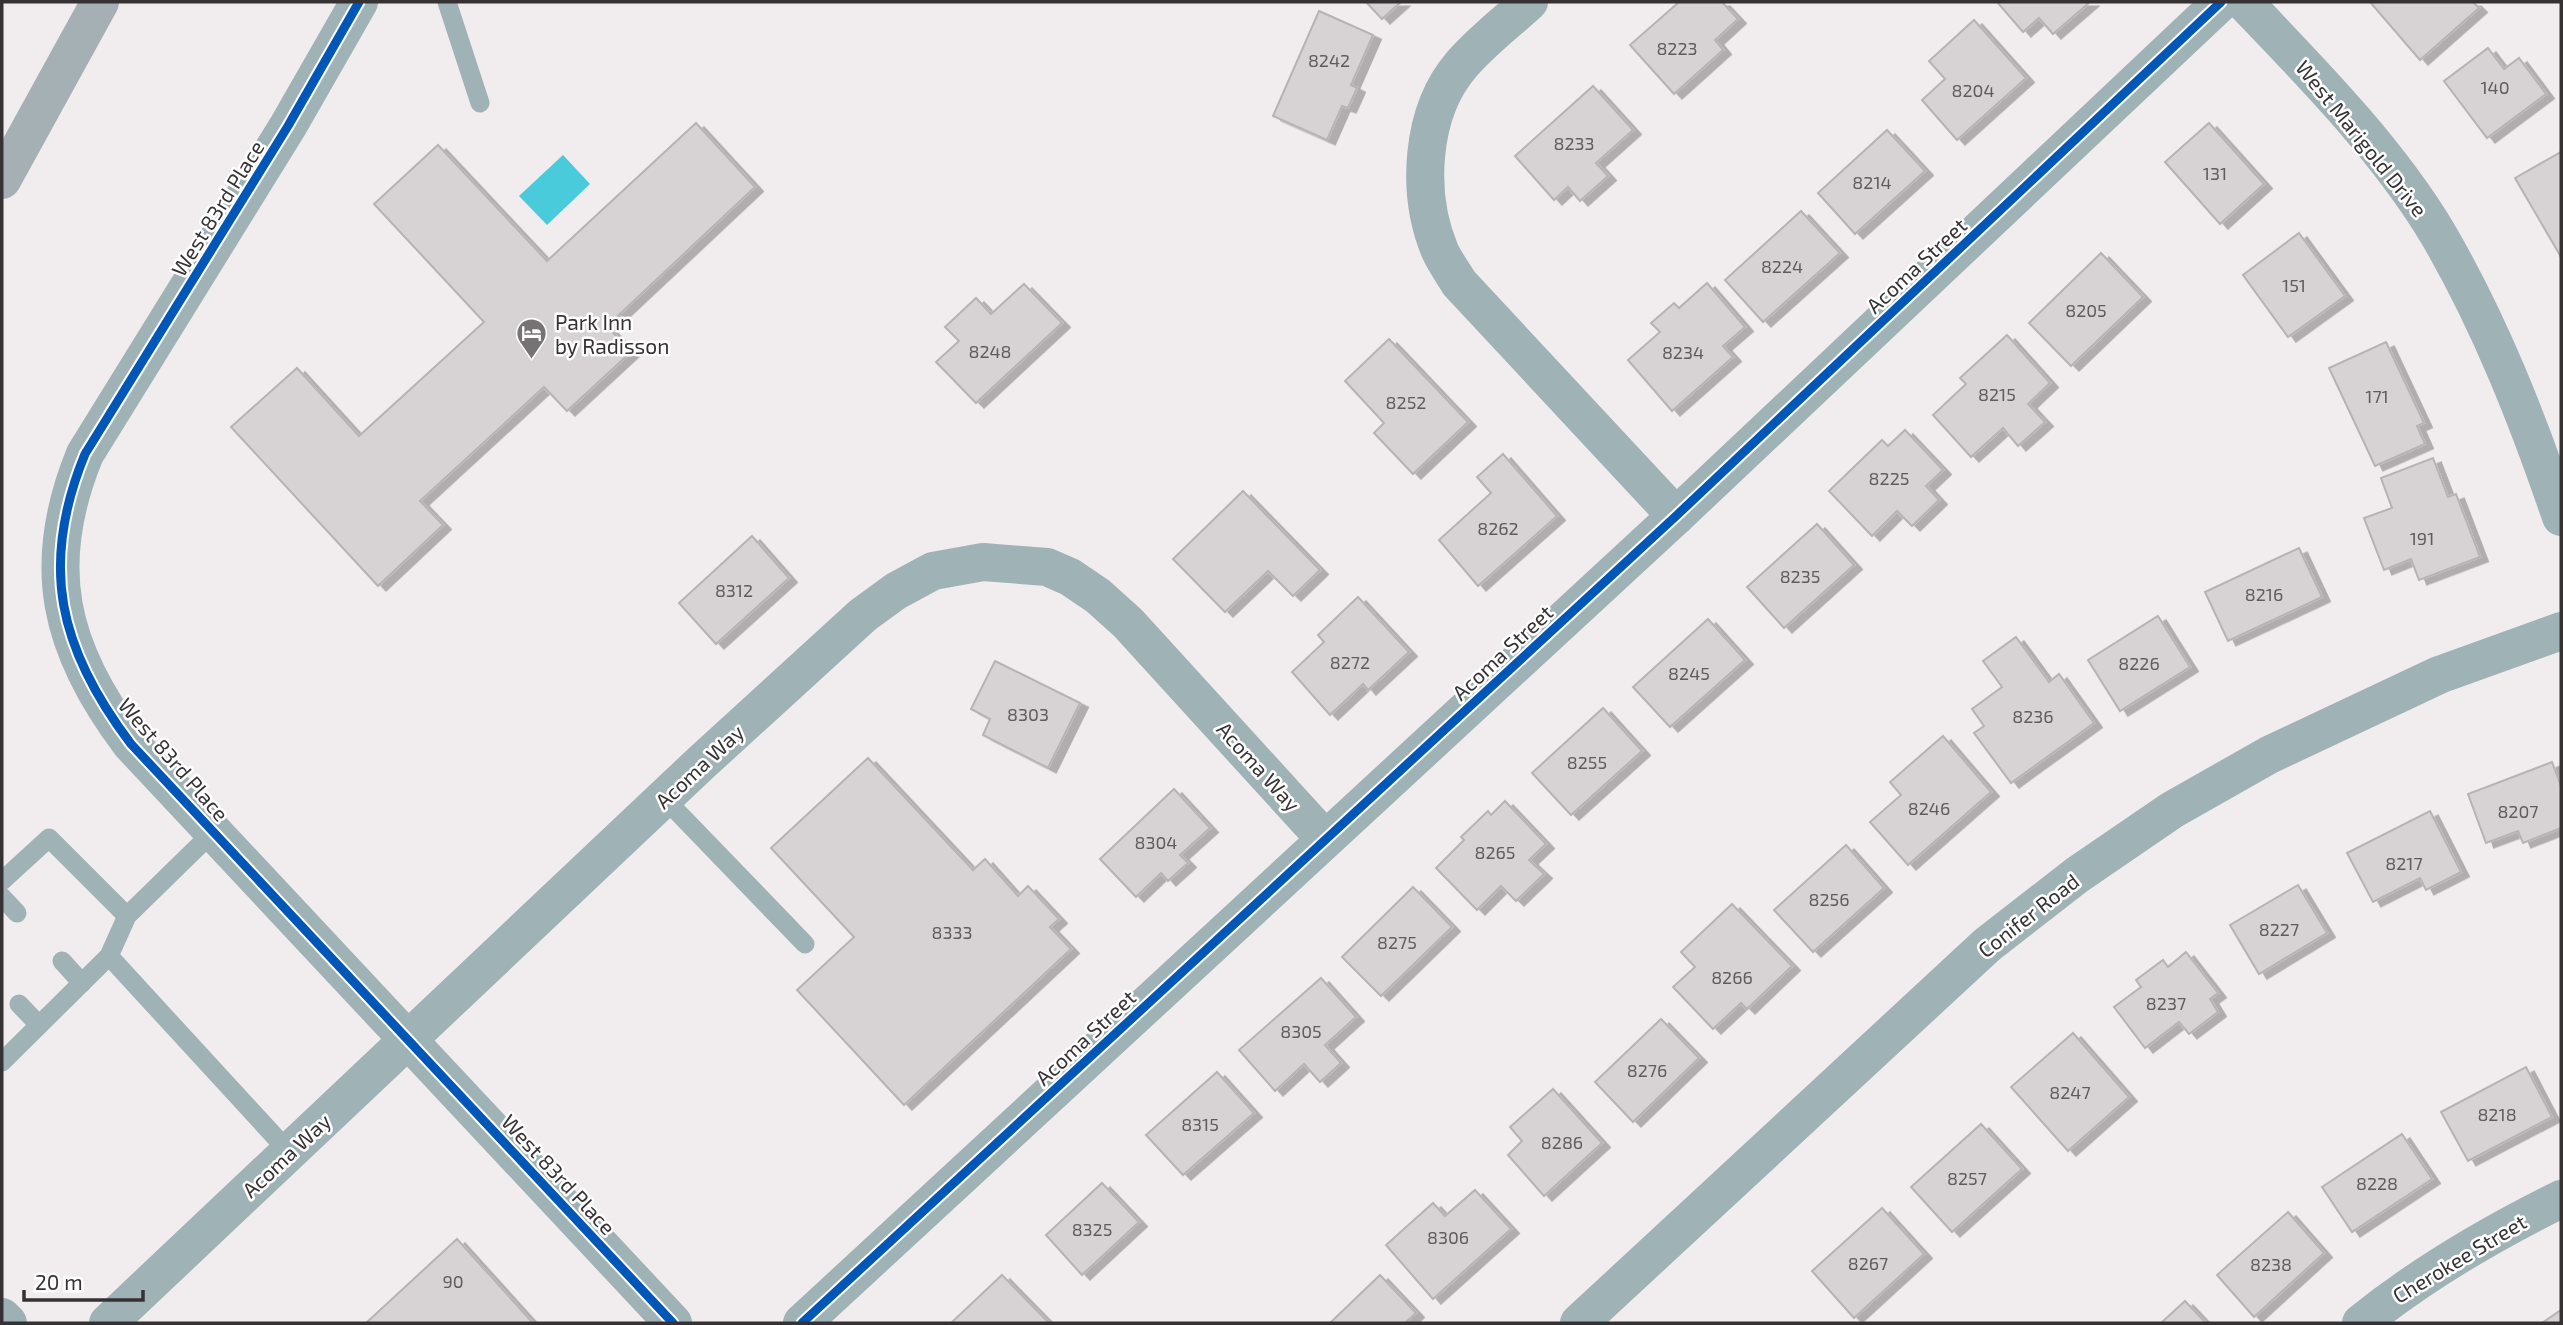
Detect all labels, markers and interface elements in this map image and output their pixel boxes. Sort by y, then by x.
house number: 8223 [1656,37,1698,59]
house number: 8242 [1308,49,1350,71]
street label: West Marigold Drive [2291,55,2433,221]
house number: 140 [2480,76,2510,98]
house number: 8204 [1952,79,1994,101]
house number: 8233 [1553,132,1595,154]
street label: West 83rd Place [165,136,269,280]
house number: 131 [2203,162,2227,184]
house number: 8214 [1852,171,1892,193]
street label: Acoma Street [1861,212,1971,318]
house number: 8224 [1761,255,1803,277]
house number: 151 [2282,274,2306,296]
house number: 8205 [2065,299,2107,321]
place label: Park Inn by Radisson [555,309,669,358]
hotel icon: Park Inn by Radisson [515,316,549,360]
house number: 8248 [968,340,1012,362]
house number: 8234 [1662,341,1704,363]
house number: 8215 [1978,383,2016,405]
house number: 171 [2365,385,2389,407]
house number: 8252 [1386,391,1426,413]
house number: 8225 [1869,467,1909,489]
house number: 8262 [1477,517,1519,539]
house number: 191 [2410,527,2434,549]
house number: 8235 [1780,565,1820,587]
house number: 8312 [715,579,753,601]
house number: 8216 [2245,583,2283,605]
street label: Acoma Street [1447,599,1557,705]
house number: 8272 [1330,651,1370,673]
house number: 8226 [2118,652,2160,674]
house number: 8245 [1668,662,1710,684]
street label: West 83rd Place [114,692,234,826]
house number: 8303 [1007,703,1049,725]
house number: 8236 [2012,705,2054,727]
street label: Acoma Way [1212,716,1306,816]
street label: Acoma Way [650,719,748,813]
house number: 8255 [1567,751,1607,773]
house number: 8246 [1908,797,1950,819]
house number: 8207 [2497,800,2539,822]
house number: 8304 [1135,831,1177,853]
house number: 8265 [1475,841,1516,863]
house number: 8217 [2385,852,2423,874]
street label: Conifer Road [1972,868,2084,962]
house number: 8256 [1809,888,1850,910]
house number: 8227 [2259,918,2299,940]
house number: 8333 [932,921,972,943]
house number: 8275 [1377,931,1417,953]
house number: 8266 [1711,966,1753,988]
street label: Acoma Street [1030,984,1140,1090]
house number: 8237 [2146,992,2186,1014]
house number: 8305 [1280,1020,1322,1042]
house number: 8276 [1627,1059,1667,1081]
house number: 8247 [2049,1081,2091,1103]
house number: 8218 [2477,1103,2517,1125]
street label: Acoma Way [237,1108,335,1202]
street label: West 83rd Place [497,1109,621,1239]
house number: 8315 [1181,1113,1219,1135]
house number: 8286 [1541,1131,1583,1153]
house number: 8257 [1947,1167,1987,1189]
house number: 8228 [2356,1172,2398,1194]
street label: Cherokee Street [2388,1208,2530,1308]
house number: 8325 [1072,1218,1112,1240]
house number: 8306 [1427,1226,1469,1248]
house number: 8267 [1848,1252,1888,1274]
house number: 8238 [2250,1253,2292,1275]
scale bar [24,1258,144,1302]
text: 20 m [35,1269,83,1294]
house number: 90 [442,1270,464,1292]

